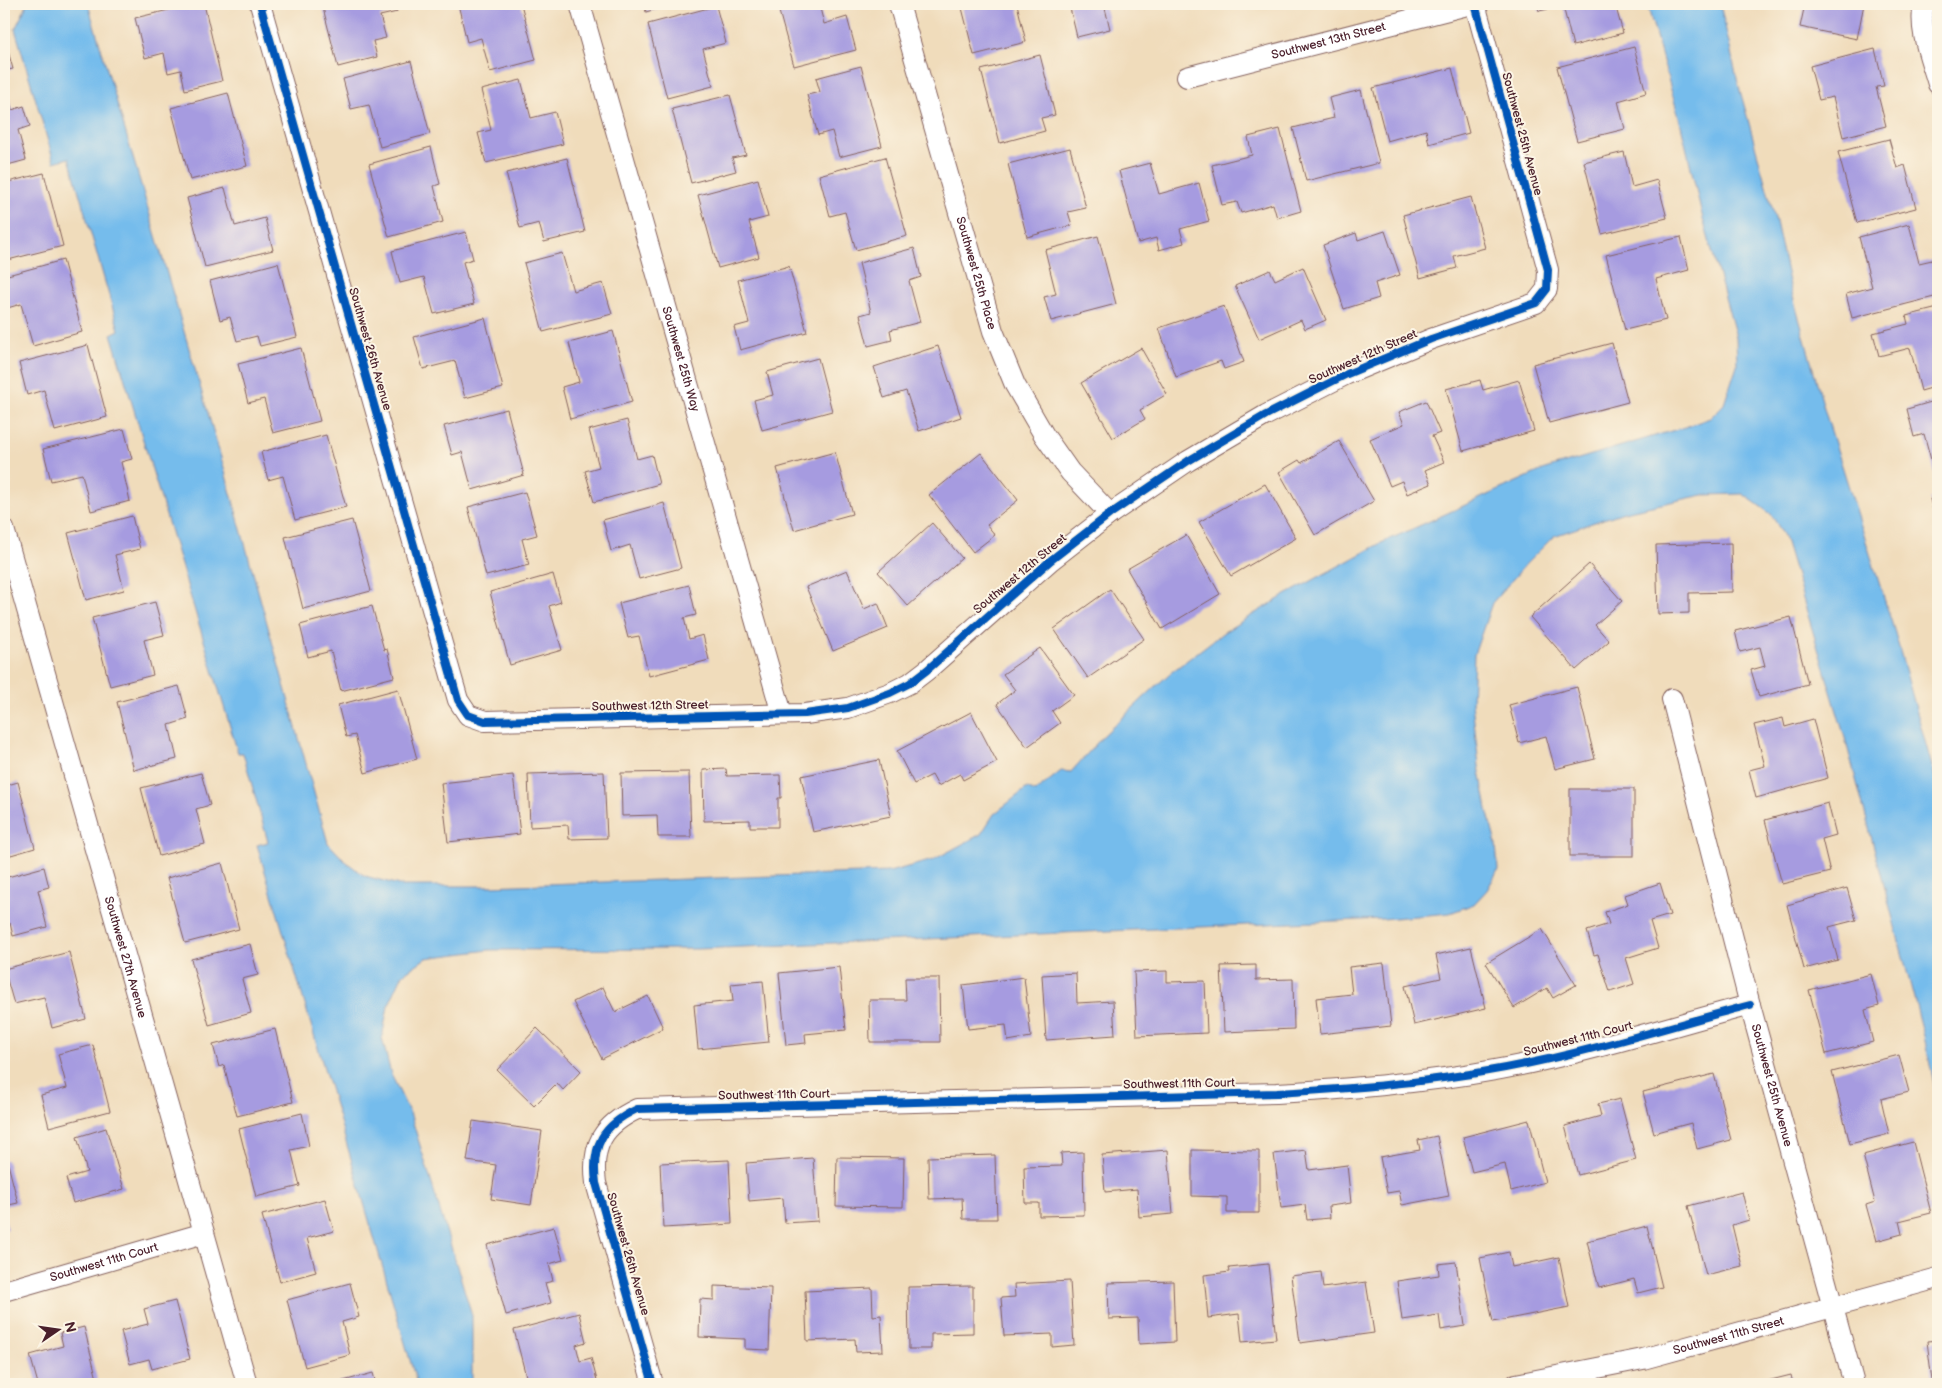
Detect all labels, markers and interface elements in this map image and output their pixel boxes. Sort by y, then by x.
street label: Southwest 13th Street [1270,19,1387,63]
street label: Southwest 25th Avenue [1498,71,1546,197]
street label: Southwest 25th Place [953,215,1000,331]
street label: Southwest 26th Avenue [345,286,395,412]
street label: Southwest 25th Way [659,305,703,414]
street label: Southwest 12th Street [1307,326,1420,388]
street label: Southwest 12th Street [970,531,1070,617]
street label: Southwest 12th Street [591,697,709,715]
street label: Southwest 27th Avenue [101,895,150,1020]
street label: Southwest 11th Court [1522,1018,1634,1060]
street label: Southwest 25th Avenue [1748,1022,1796,1148]
street label: Southwest 11th Court [1123,1076,1235,1092]
street label: Southwest 11th Court [718,1087,830,1103]
street label: Southwest 26th Avenue [603,1191,653,1317]
street label: Southwest 11th Court [48,1239,160,1285]
north arrow [32,1306,82,1356]
street label: Southwest 11th Street [1671,1313,1786,1358]
text: N [61,1320,80,1334]

